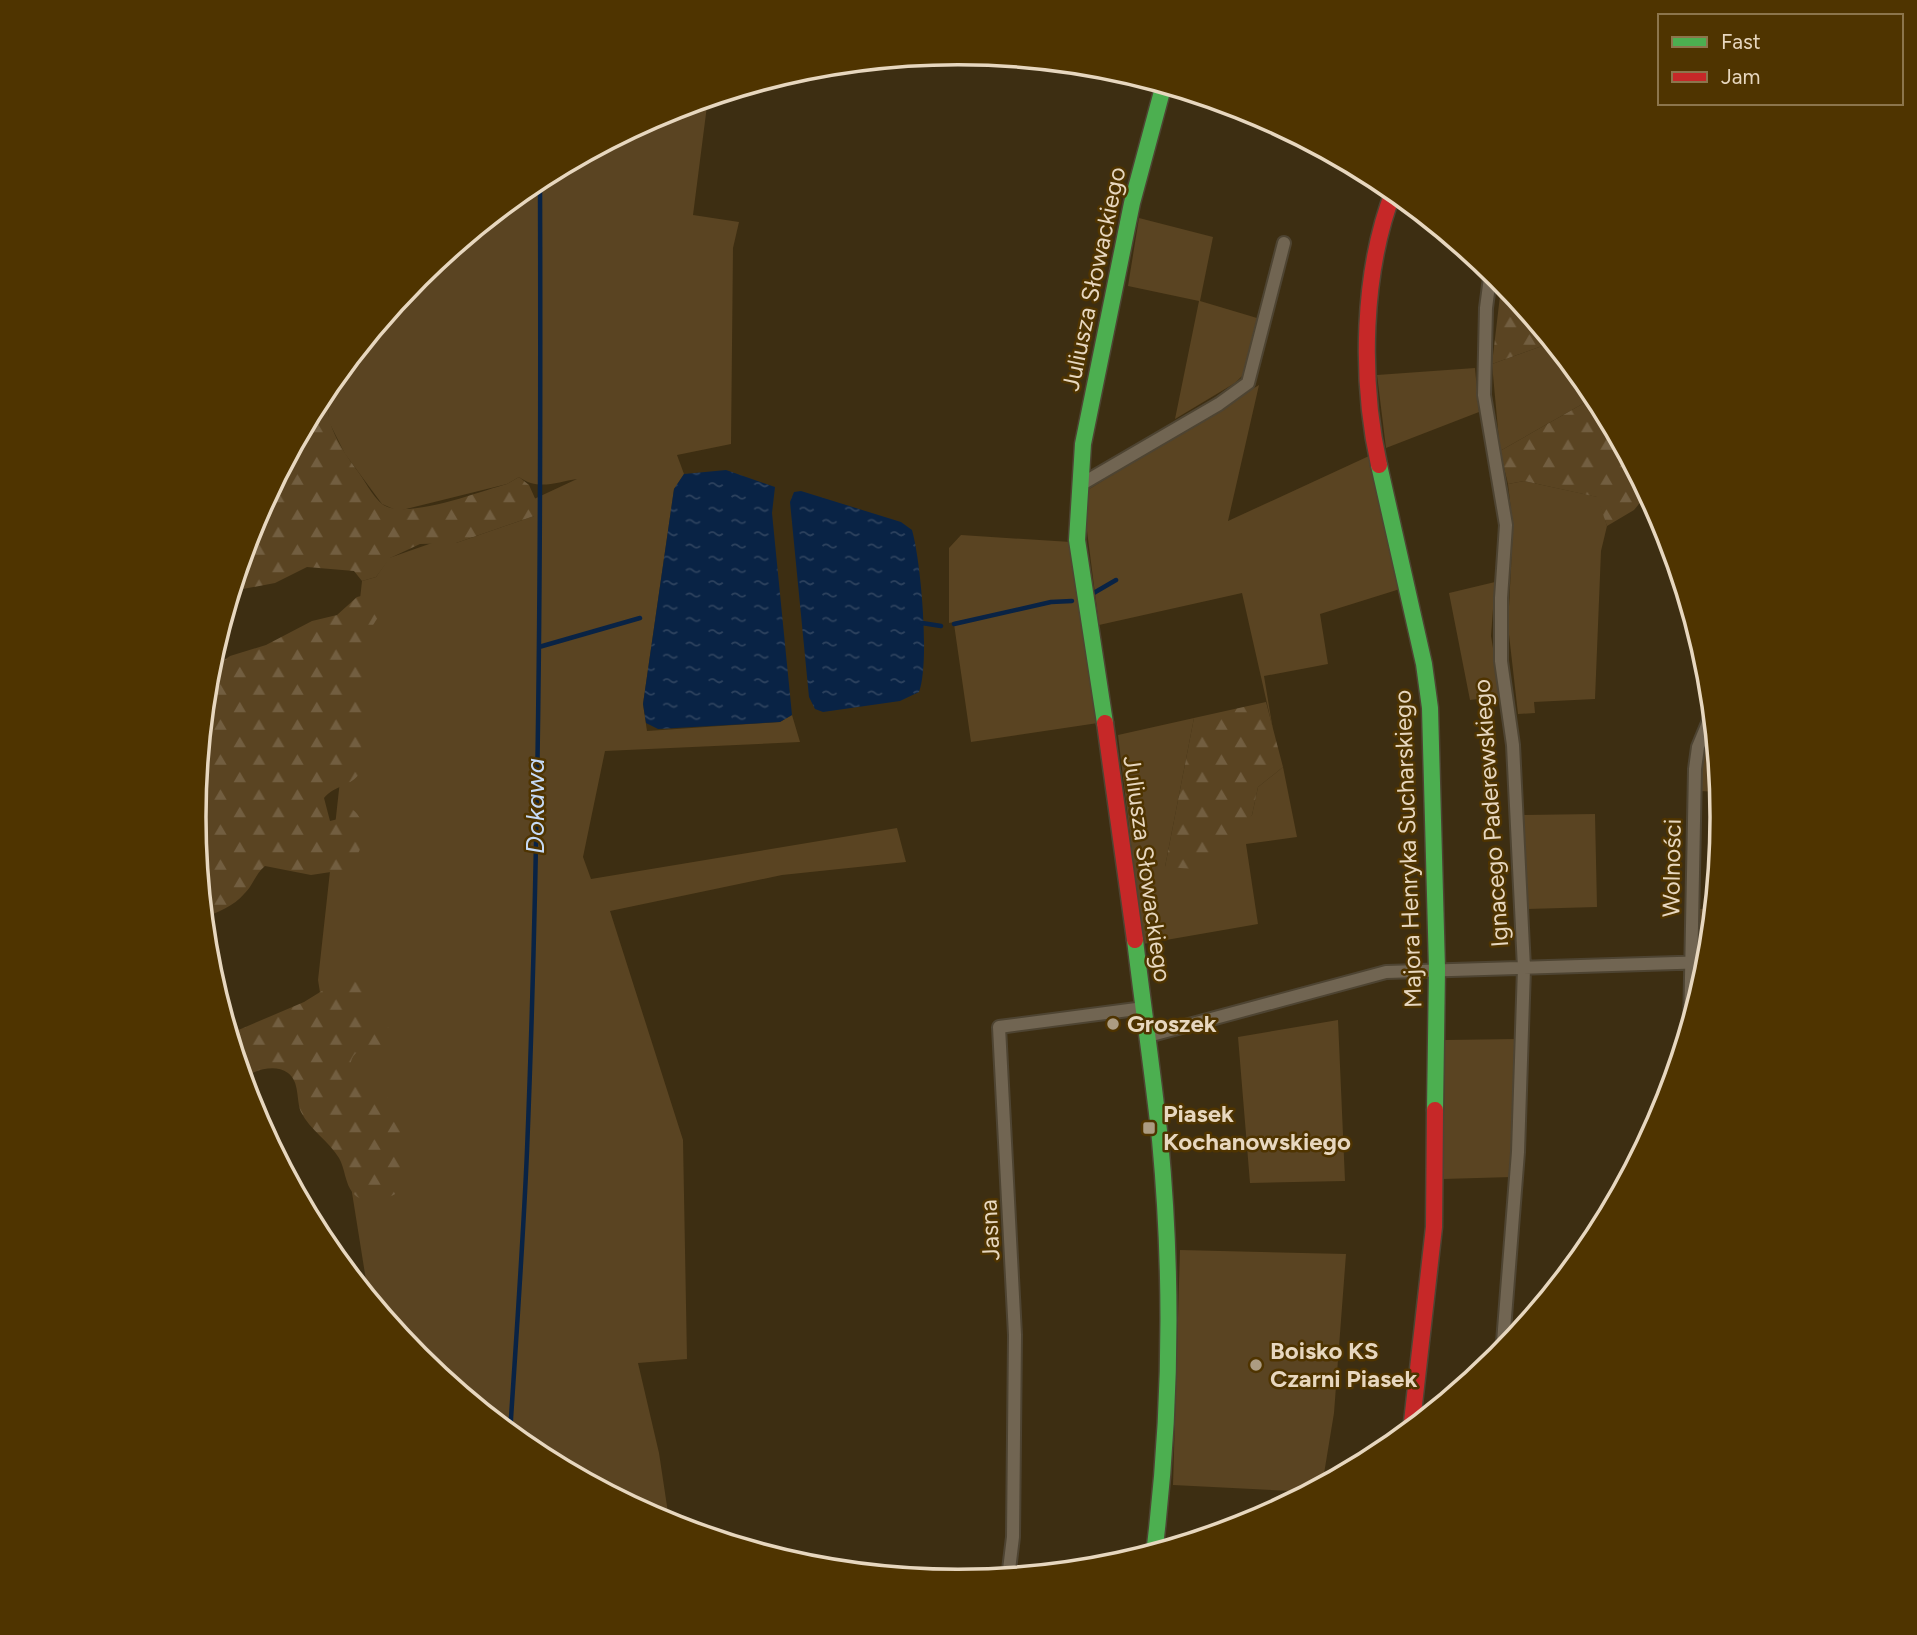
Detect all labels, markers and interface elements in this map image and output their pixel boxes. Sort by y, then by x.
legend [1658,14,1903,105]
text: Fast [1721,29,1761,54]
text: Jam [1721,64,1760,89]
street label: Juliusza Słowackiego [1056,164,1131,394]
street label: Ignacego Paderewskiego [1467,678,1514,948]
street label: Majora Henryka Sucharskiego [1387,689,1428,1009]
street label: Juliusza Słowackiego [1117,754,1178,984]
water label: Dokawa [519,758,551,854]
street label: Wolności [1656,819,1687,917]
place label: Groszek [1127,1009,1217,1038]
marker: Groszek [1105,1016,1121,1032]
place label: Piasek Kochanowskiego [1163,1099,1351,1156]
marker: Piasek Kochanowskiego [1141,1120,1157,1136]
street label: Jasna [973,1199,1006,1261]
place label: Boisko KS Czarni Piasek [1270,1336,1417,1393]
marker: Boisko KS Czarni Piasek [1248,1357,1264,1373]

